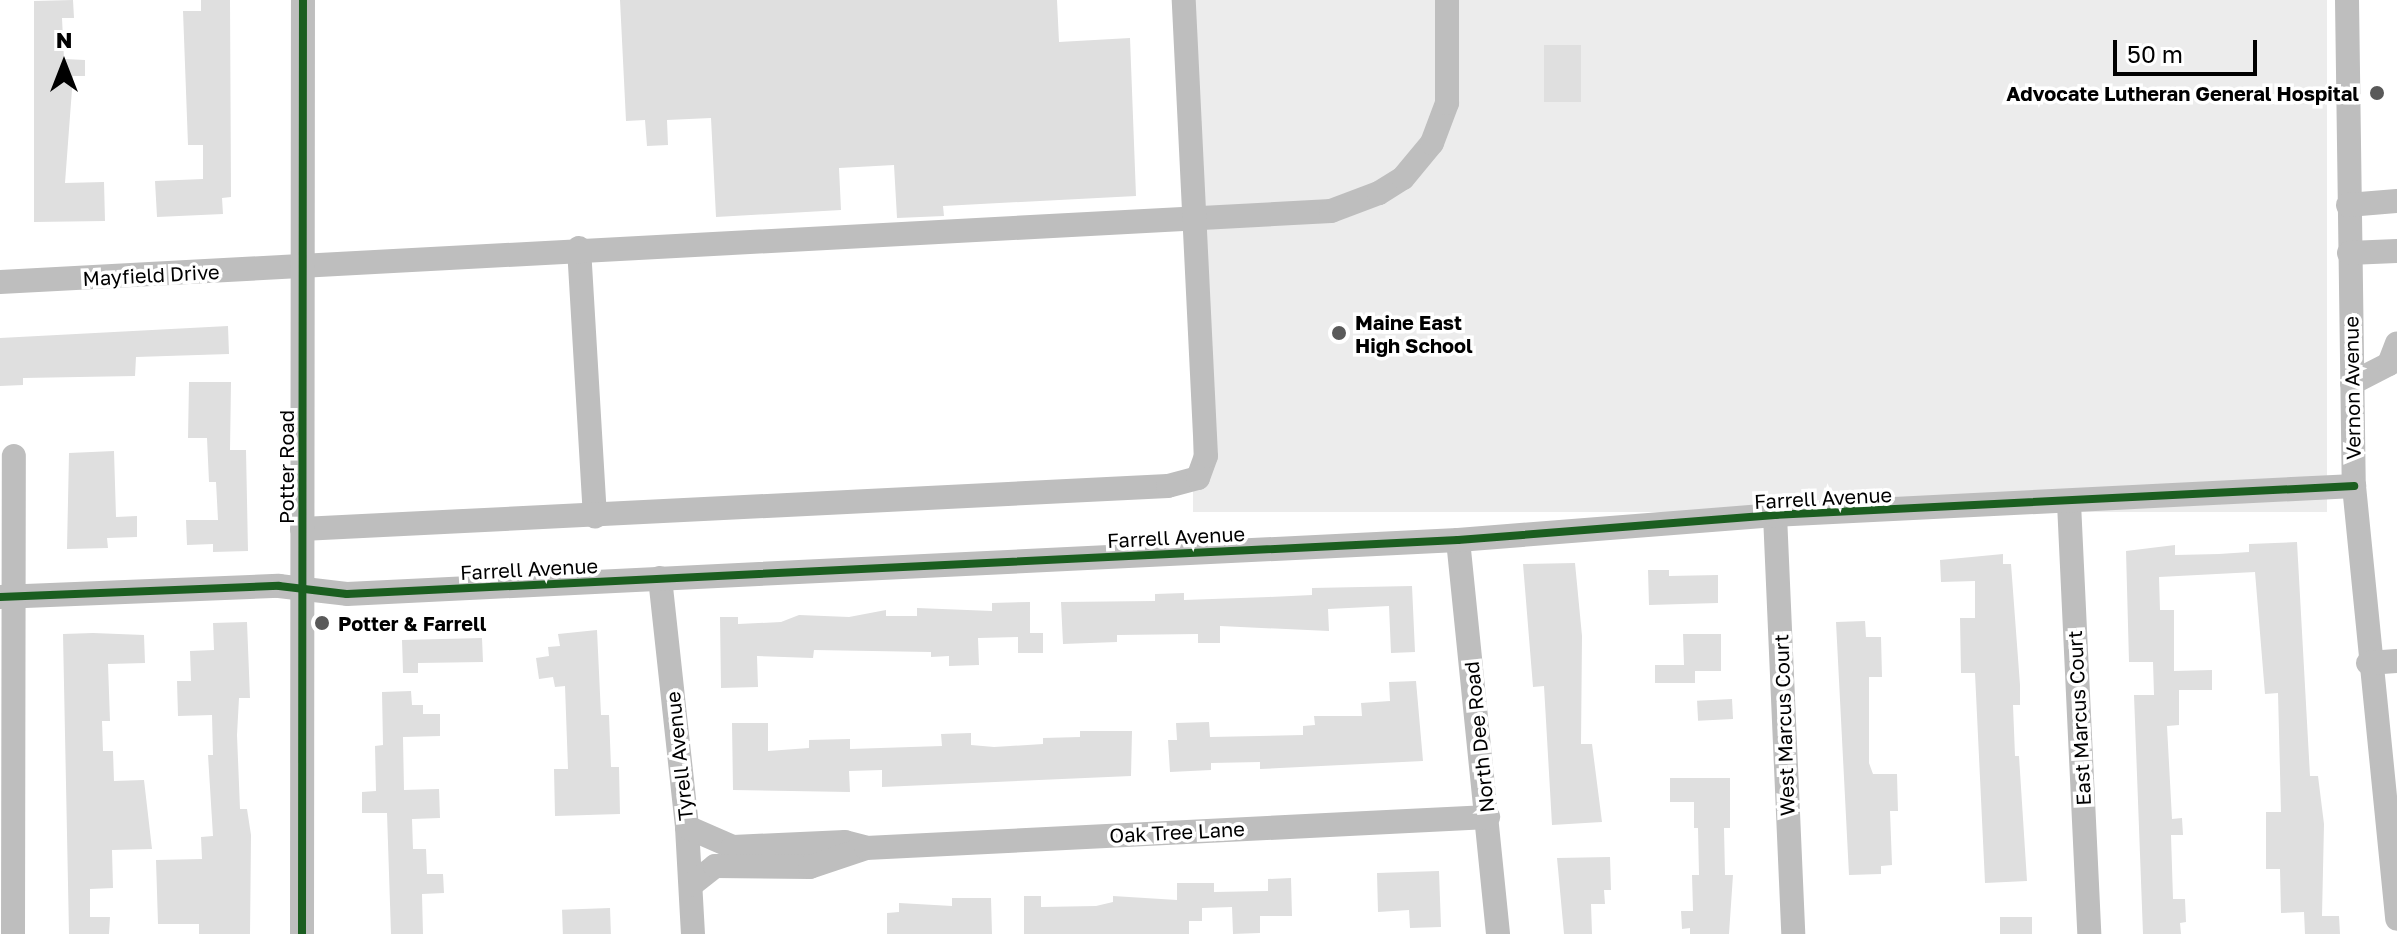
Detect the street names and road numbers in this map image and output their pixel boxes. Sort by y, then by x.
street label: Mayfield Drive [82,259,220,291]
street label: Vernon Avenue [2339,316,2365,460]
street label: Potter Road [274,410,298,524]
street label: Farrell Avenue [1753,482,1893,514]
street label: Farrell Avenue [1106,521,1246,553]
street label: Farrell Avenue [459,553,599,585]
street label: East Marcus Court [2062,630,2096,806]
street label: West Marcus Court [1769,634,1799,816]
street label: North Dee Road [1459,660,1499,814]
street label: Tyrell Avenue [660,690,698,822]
street label: Oak Tree Lane [1109,816,1245,848]

